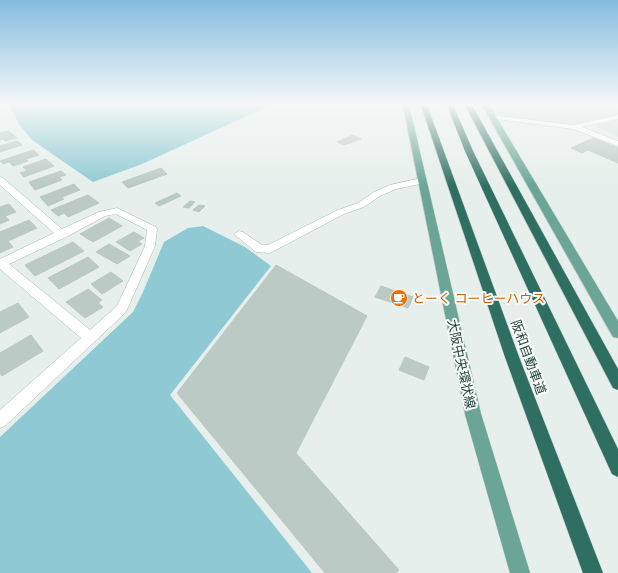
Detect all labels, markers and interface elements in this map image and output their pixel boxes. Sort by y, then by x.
cafe icon: とーく コーヒーハウス [389,288,409,308]
place label: とーく コーヒーハウス [412,289,545,308]
street label: 阪和自動車道 [506,317,551,397]
street label: 大阪中央環状線 [443,318,480,411]

